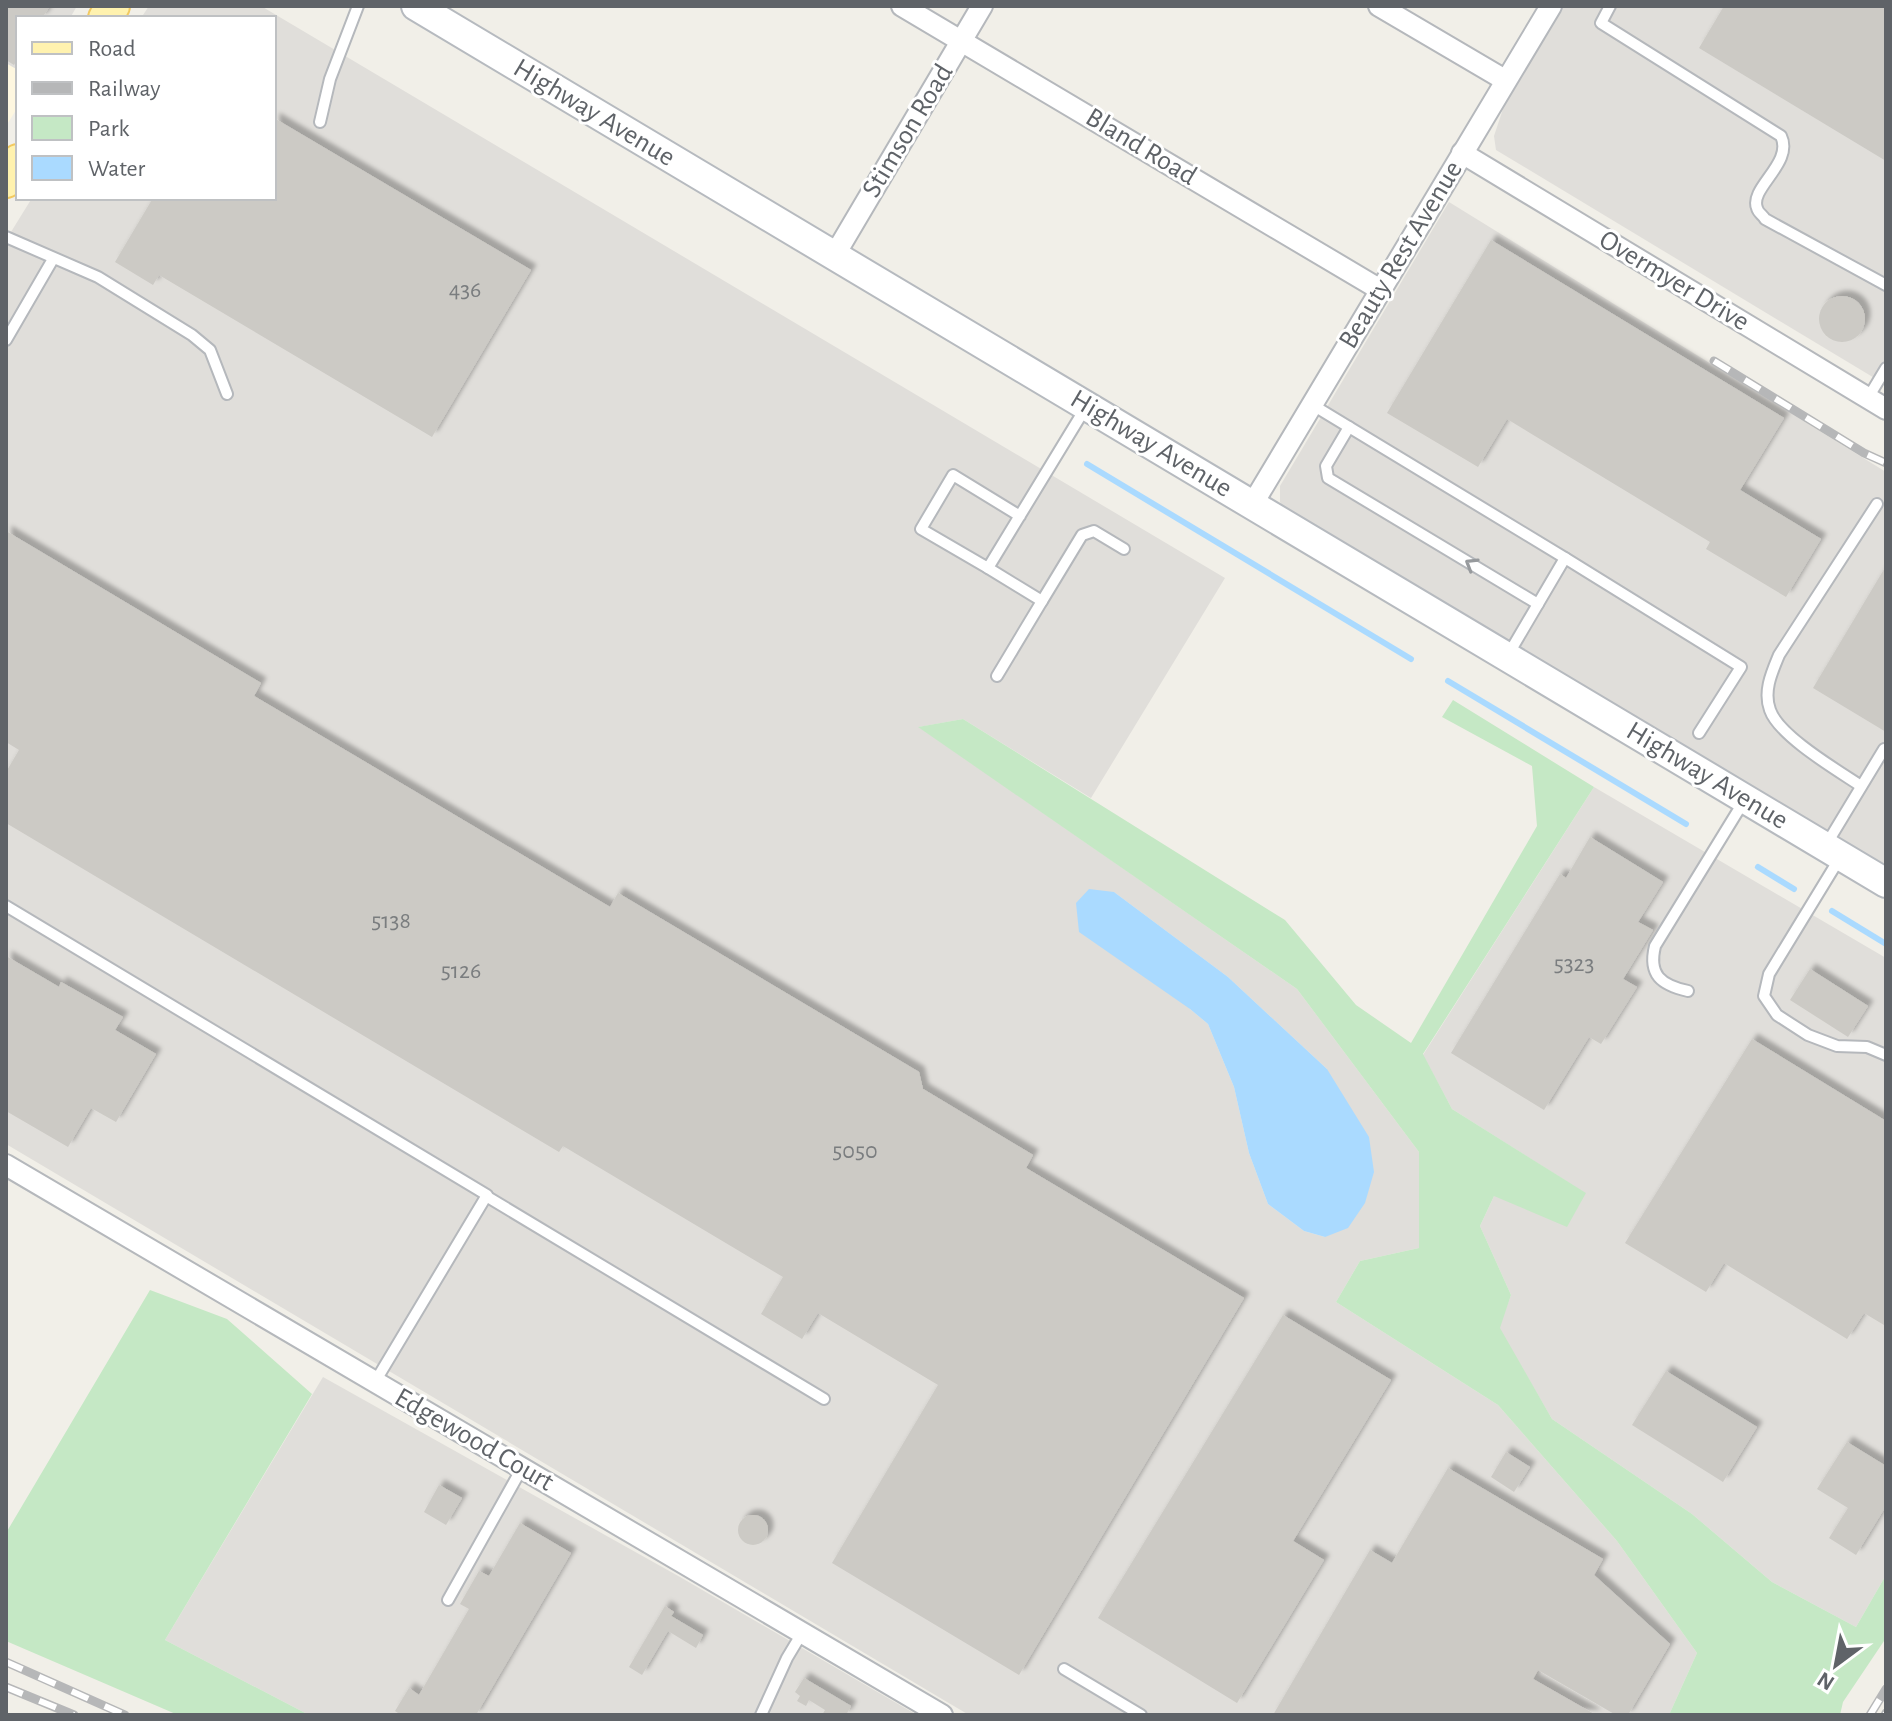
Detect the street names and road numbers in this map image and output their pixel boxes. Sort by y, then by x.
street label: Highway Avenue [508,54,680,172]
street label: Stimson Road [857,60,959,202]
street label: Bland Road [1081,103,1201,191]
street label: Beauty Rest Avenue [1334,156,1468,354]
street label: Overmyer Drive [1594,225,1754,337]
street label: Highway Avenue [1065,385,1237,503]
street label: Highway Avenue [1621,717,1793,835]
street label: Edgewood Court [390,1383,558,1497]

